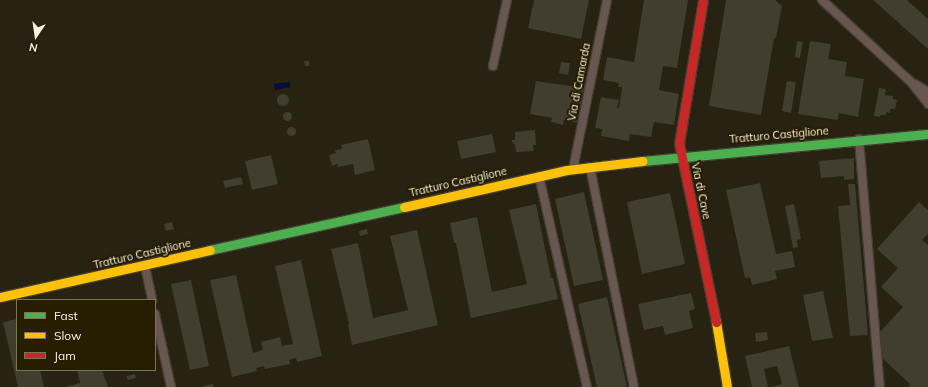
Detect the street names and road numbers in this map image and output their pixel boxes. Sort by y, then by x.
street label: Via di Camarda [565,42,593,122]
street label: Tratturo Castiglione [729,124,829,146]
street label: Via di Cave [689,162,713,220]
street label: Tratturo Castiglione [408,164,508,200]
street label: Tratturo Castiglione [92,236,192,272]

